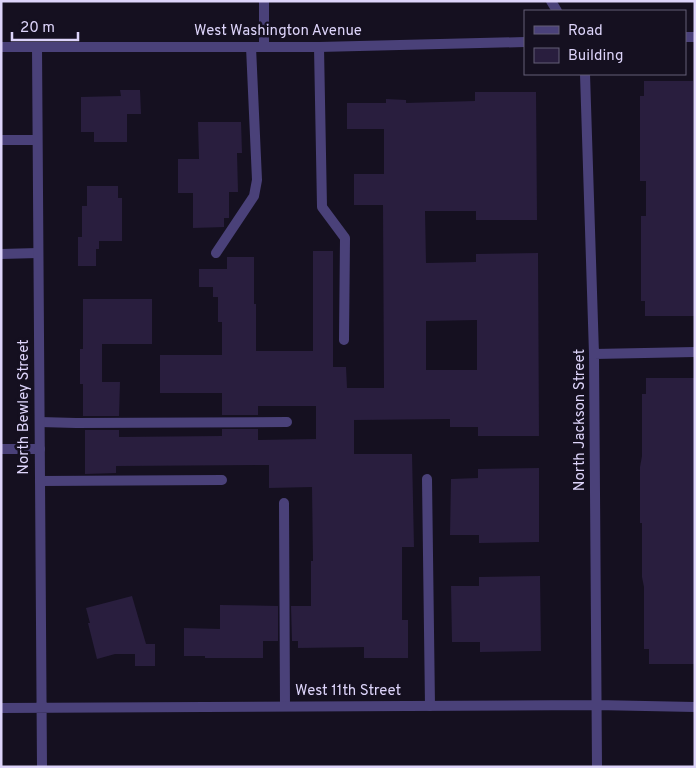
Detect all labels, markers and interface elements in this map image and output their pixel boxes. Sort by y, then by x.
scale bar [12,10,79,42]
legend [524,10,686,75]
text: 20 m [20,19,55,38]
street label: West Washington Avenue [194,22,362,41]
text: Road [568,22,603,41]
text: Building [568,47,623,66]
street label: North Bewley Street [15,339,34,475]
street label: North Jackson Street [571,349,590,491]
street label: West 11th Street [295,682,401,701]

